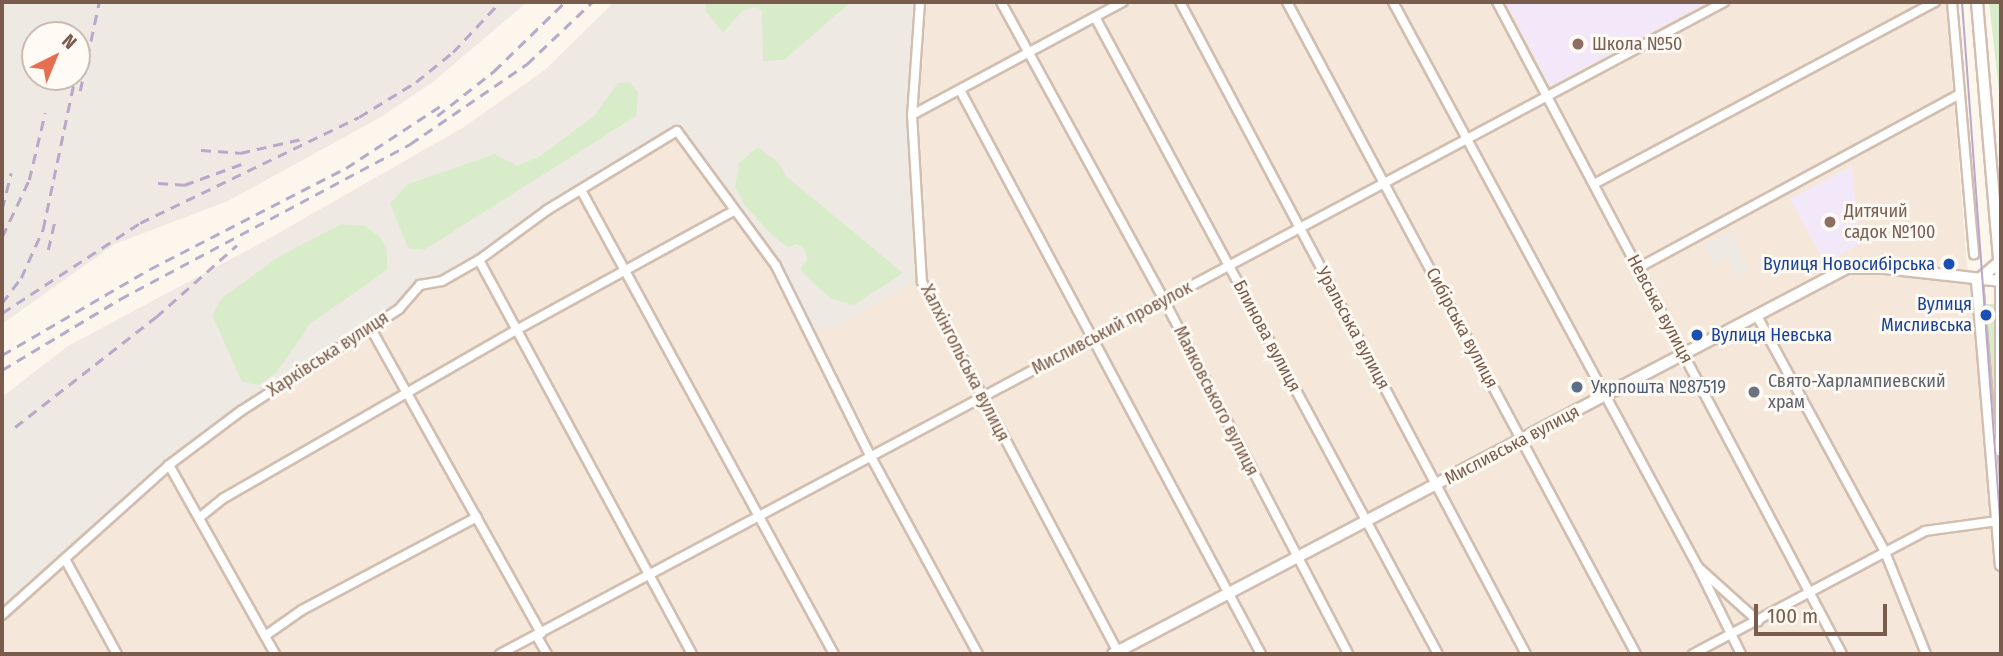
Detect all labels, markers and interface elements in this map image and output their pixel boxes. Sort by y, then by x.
north arrow [21,21,91,91]
text: N [57,29,81,54]
place label: Школа №50 [1592,33,1682,55]
marker: Школа №50 [1570,36,1586,52]
place label: Дитячий садок №100 [1844,201,1935,244]
marker: Дитячий садок №100 [1822,214,1838,230]
street label: Невська вулиця [1622,251,1698,367]
place label: Вулиця Новосибірська [1763,253,1935,275]
marker: Вулиця Новосибірська [1941,256,1957,272]
street label: Уральська вулиця [1312,263,1394,393]
street label: Сибірська вулиця [1421,264,1503,392]
street label: Мисливський провулок [1028,277,1196,379]
street label: Блинова вулиця [1229,277,1305,395]
street label: Халхінгольська вулиця [916,281,1014,445]
place label: Вулиця Мисливська [1881,294,1972,336]
street label: Харківська вулиця [263,307,393,401]
marker: Вулиця Мисливська [1978,307,1994,323]
street label: Маяковського вулиця [1169,322,1263,480]
place label: Вулиця Невська [1711,324,1832,346]
marker: Вулиця Невська [1689,327,1705,343]
place label: Свято-Харлампиевский храм [1768,371,1946,414]
place label: Укрпошта №87519 [1591,376,1726,398]
marker: Укрпошта №87519 [1569,379,1585,395]
marker: Свято-Харлампиевский храм [1746,384,1762,400]
street label: Мисливська вулиця [1441,400,1583,490]
scale bar [1758,590,1891,634]
text: 100 m [1767,603,1818,629]

